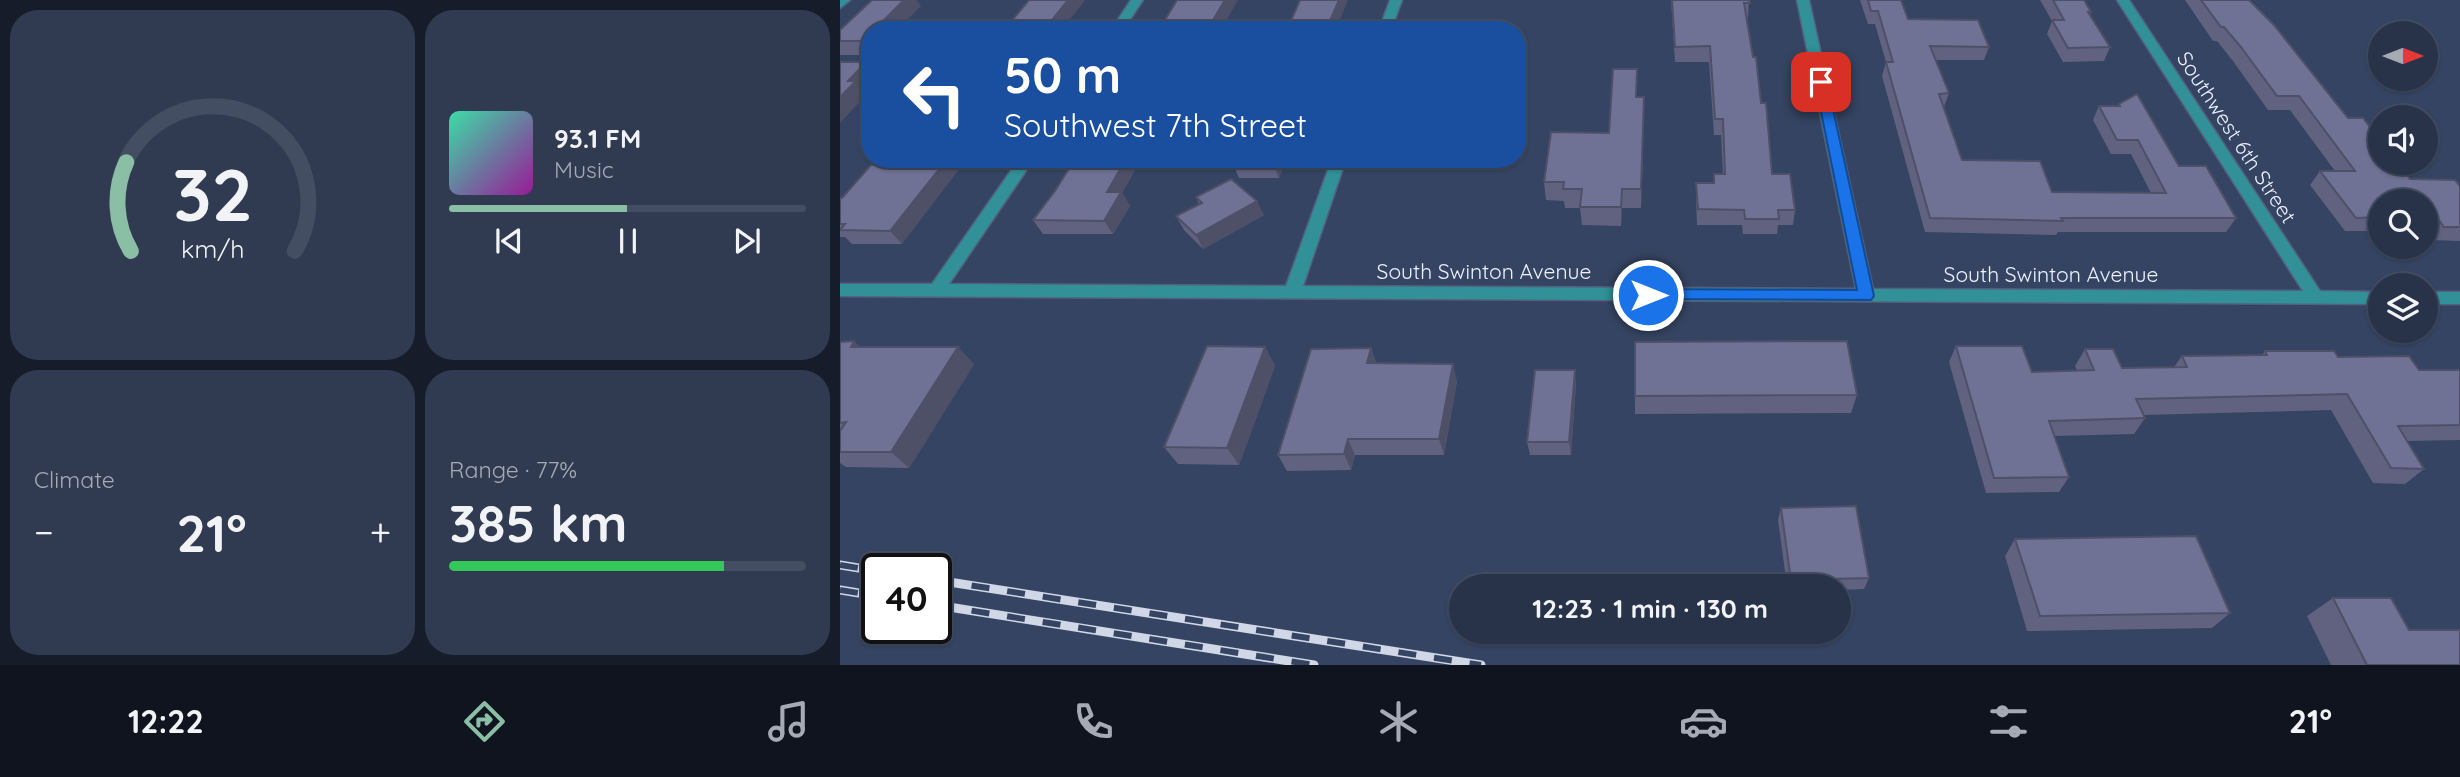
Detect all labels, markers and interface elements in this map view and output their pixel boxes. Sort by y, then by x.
north arrow [2368,21,2438,91]
map controls [2368,21,2438,343]
text: 50 m [1004,44,1121,105]
street label: Southwest 6th Street [2172,46,2302,228]
icon: left [889,49,980,140]
pin [1791,52,1851,112]
icon: arrive [1802,63,1840,101]
text: Southwest 7th Street [1004,105,1307,145]
button: sound [2368,105,2438,175]
text: 93.1 FM [554,122,641,155]
text: 32 [172,149,253,240]
text: Music [554,155,614,184]
button: search [2368,189,2438,259]
icon: previous [490,222,528,260]
icon: pause [609,222,647,260]
icon: next [728,222,766,260]
text: km/h [181,233,244,264]
street label: South Swinton Avenue [1377,258,1591,284]
position arrow [1611,258,1685,332]
street label: South Swinton Avenue [1944,261,2158,287]
button: layers [2368,273,2438,343]
text: Range · 77% [449,455,577,484]
text: Climate [34,465,115,494]
text: 385 km [449,490,627,555]
text: 21° [177,500,247,565]
text: − [34,508,54,556]
text: + [370,508,391,556]
speed limit sign: 40 [861,553,952,644]
text: 12:23 · 1 min · 130 m [1532,592,1768,625]
icon: directions [460,697,509,746]
icon: music [764,697,813,746]
icon: phone [1069,697,1118,746]
icon: climate [1374,697,1423,746]
icon: car [1679,697,1728,746]
icon: filters [1984,697,2033,746]
text: 12:22 [128,701,204,741]
text: 21° [2289,701,2332,741]

